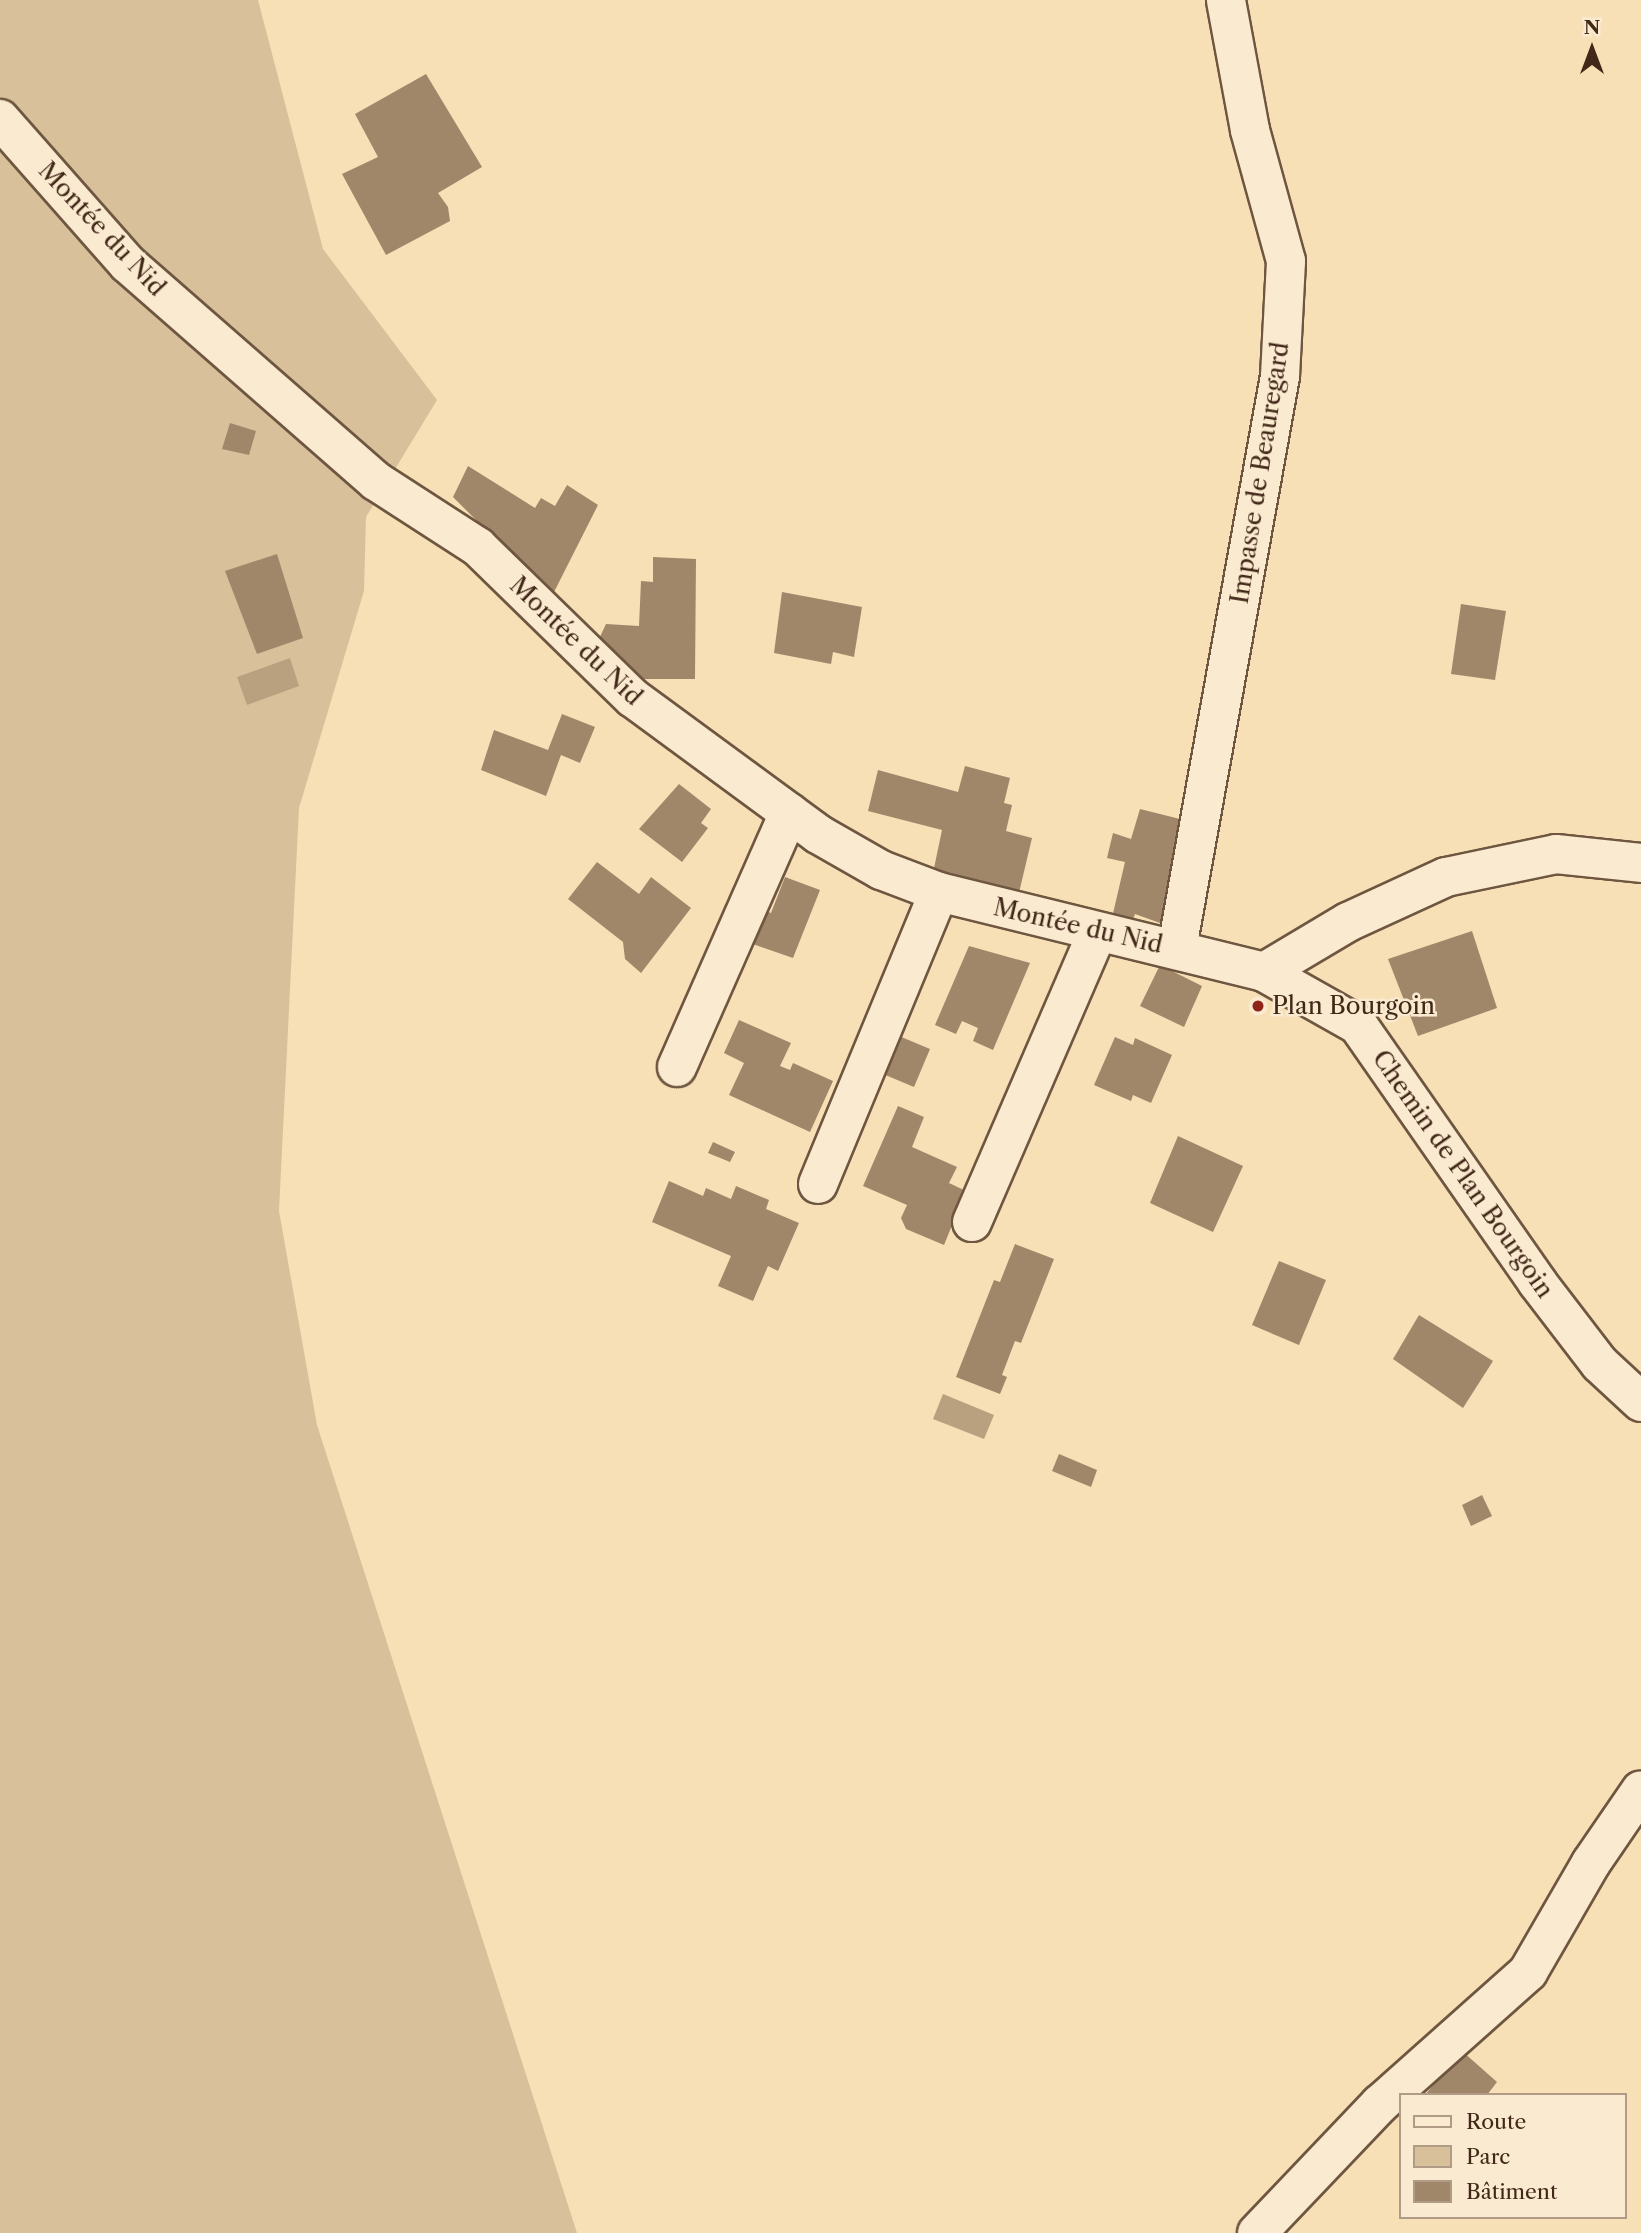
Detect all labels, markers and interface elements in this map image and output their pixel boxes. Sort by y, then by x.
north arrow [1557,14,1627,84]
text: N [1584,16,1600,39]
street label: Montée du Nid [33,156,171,302]
street label: Impasse de Beauregard [1225,340,1295,606]
street label: Montée du Nid [504,571,648,711]
street label: Montée du Nid [991,893,1165,959]
place label: Plan Bourgoin [1272,992,1435,1020]
marker: Plan Bourgoin [1250,998,1266,1014]
street label: Chemin de Plan Bourgoin [1366,1045,1560,1303]
legend [1400,2093,1627,2219]
text: Route [1466,2109,1526,2134]
text: Parc [1466,2144,1510,2169]
text: Bâtiment [1466,2179,1557,2204]

